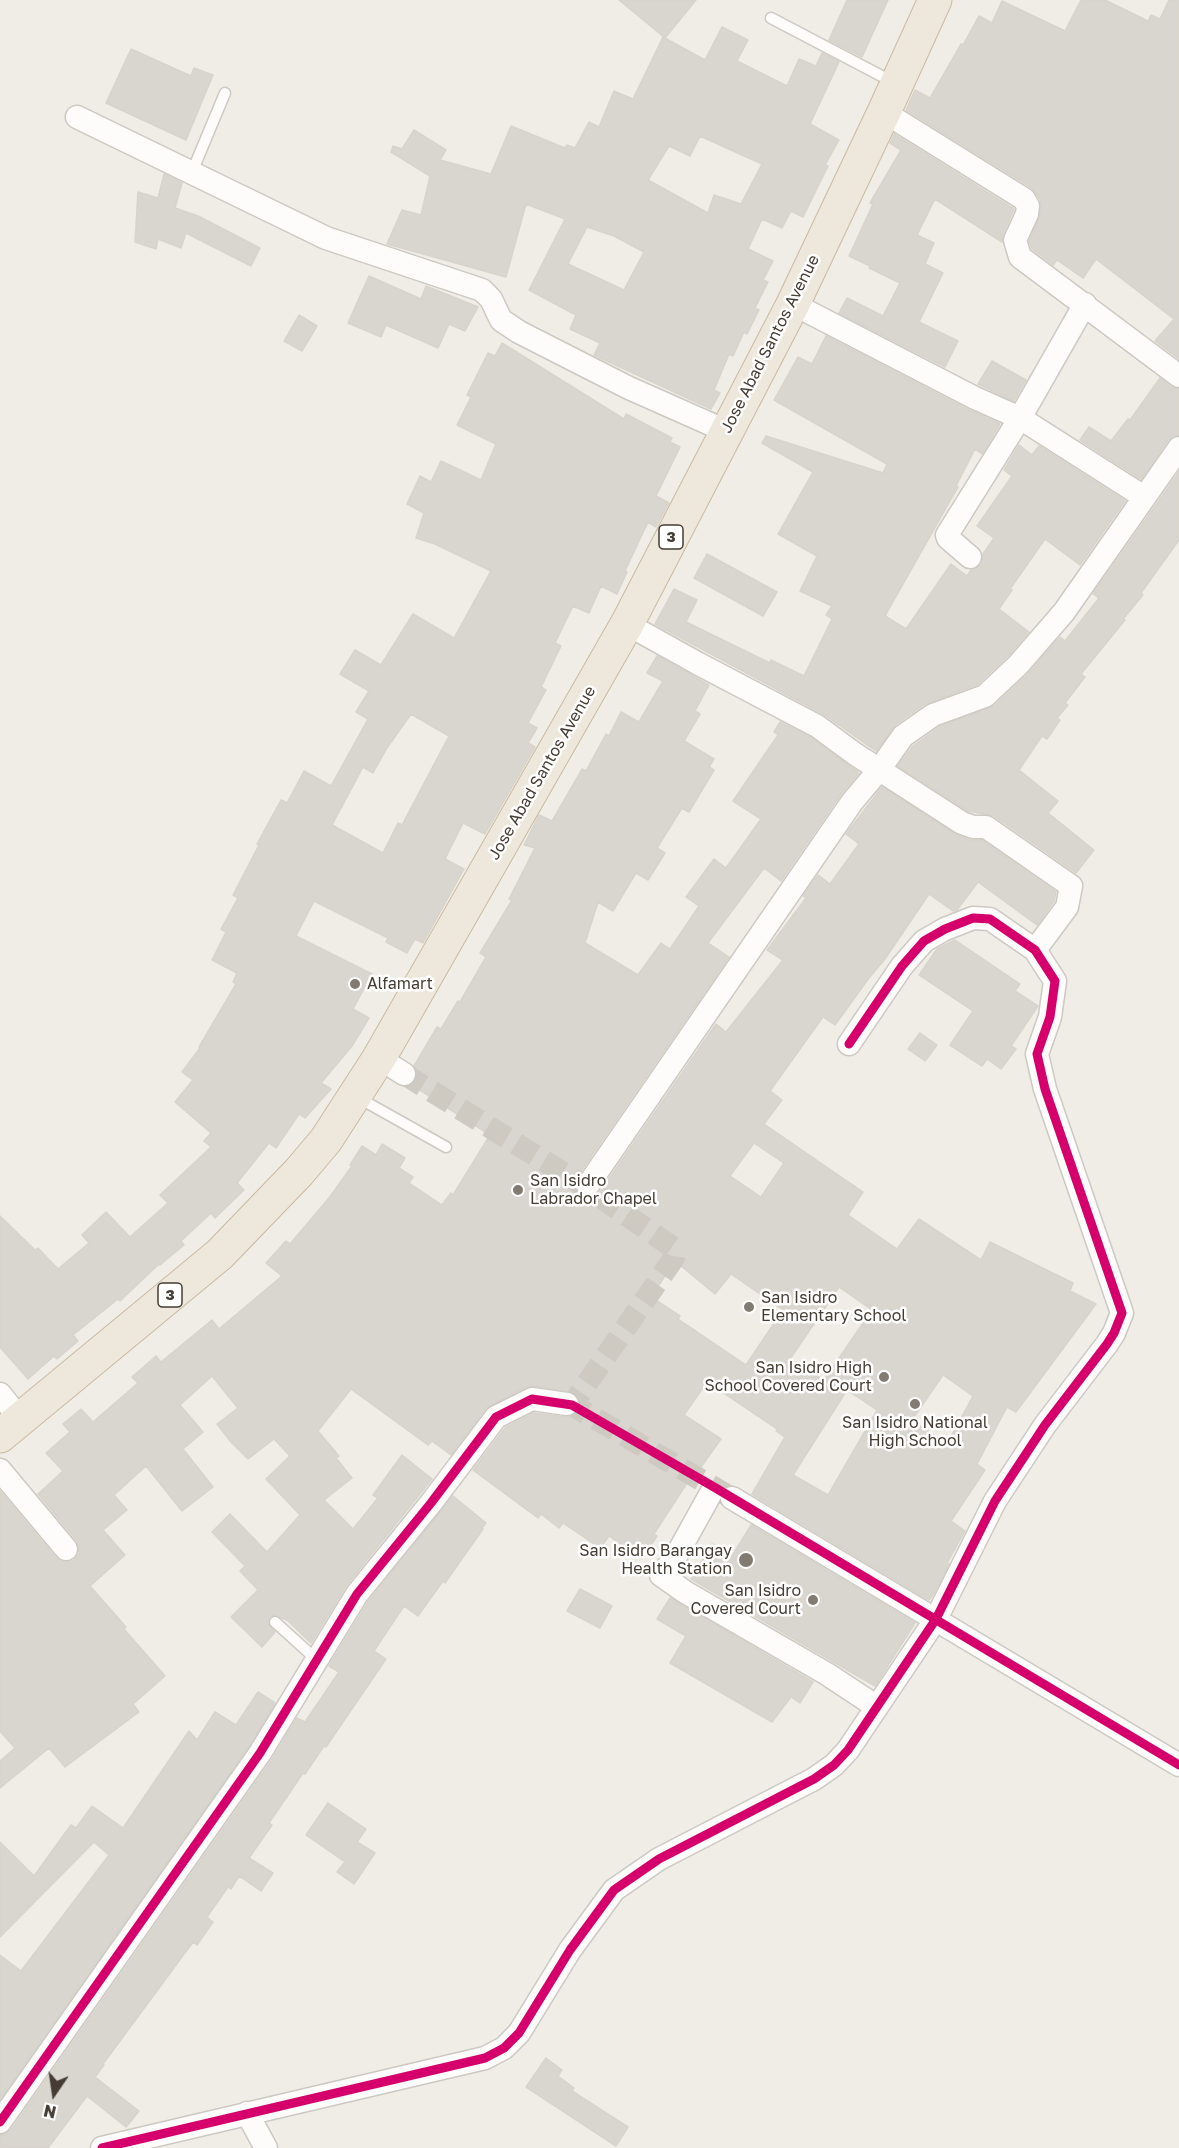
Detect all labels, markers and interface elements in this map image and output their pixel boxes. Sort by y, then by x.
street label: Jose Abad Santos Avenue [717,252,823,436]
road number: 3 [659,525,683,549]
street label: Jose Abad Santos Avenue [484,683,600,863]
place label: Alfamart [367,974,433,994]
marker: Alfamart [348,977,362,991]
place label: San Isidro Labrador Chapel [530,1171,657,1209]
marker: San Isidro Labrador Chapel [511,1183,525,1197]
road number: 3 [158,1283,182,1307]
place label: San Isidro Elementary School [761,1288,906,1326]
marker: San Isidro Elementary School [742,1300,756,1314]
place label: San Isidro High School Covered Court [704,1358,872,1396]
marker: San Isidro High School Covered Court [877,1370,891,1384]
marker: San Isidro National High School [908,1397,922,1411]
place label: San Isidro National High School [842,1413,988,1451]
place label: San Isidro Barangay Health Station [579,1541,732,1579]
marker: San Isidro Barangay Health Station [737,1551,755,1569]
place label: San Isidro Covered Court [691,1581,801,1619]
marker: San Isidro Covered Court [806,1593,820,1607]
north arrow [24,2064,84,2124]
text: N [42,2100,58,2123]

